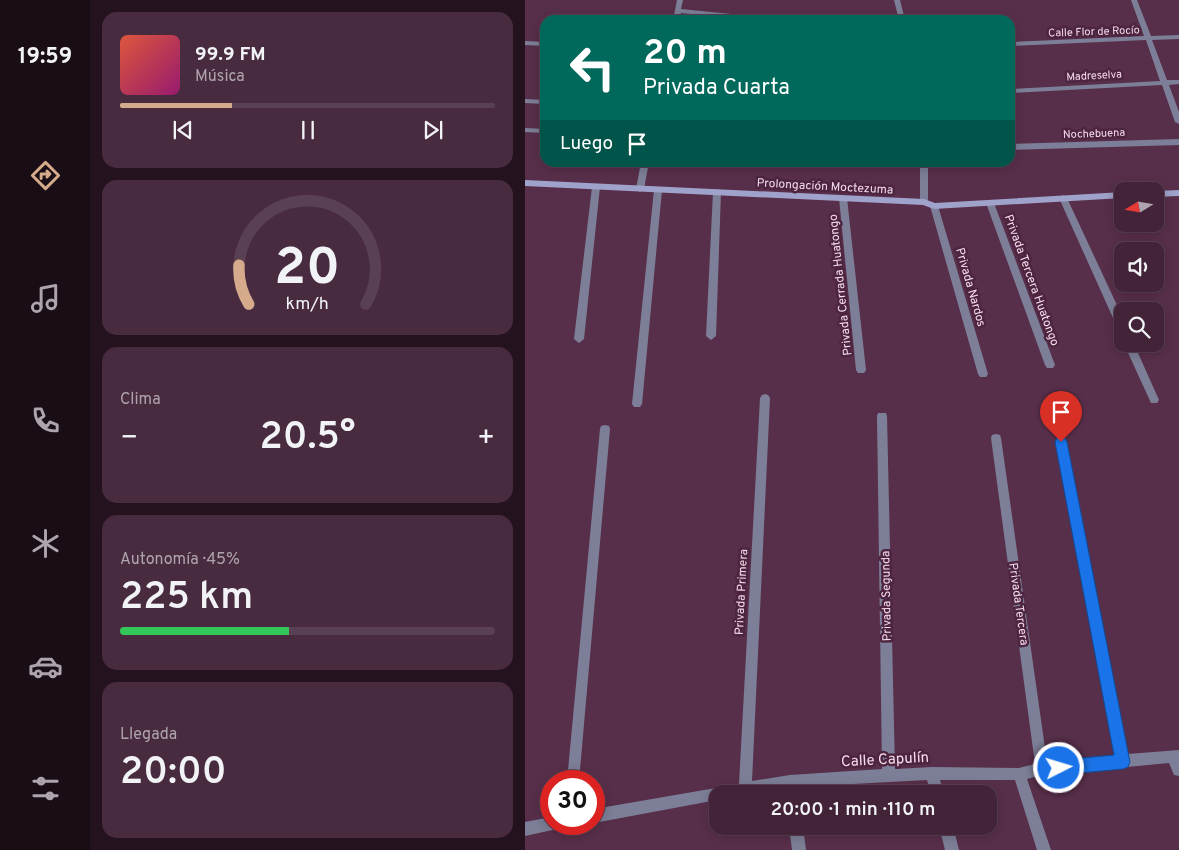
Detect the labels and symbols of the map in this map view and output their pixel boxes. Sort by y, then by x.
street label: Calle Flor de Rocío [1048,23,1140,41]
street label: Madreselva [1066,68,1122,84]
street label: Nochebuena [1063,126,1126,142]
street label: Prolongación Moctezuma [756,175,894,199]
north arrow [1114,182,1164,232]
street label: Privada Tercera Huatongo [1000,212,1062,349]
street label: Privada Cerrada Huatongo [826,213,856,356]
street label: Privada Nardos [951,246,989,329]
pin [1040,391,1082,442]
street label: Privada Primera [732,549,752,636]
street label: Privada Segunda [878,550,896,641]
street label: Privada Tercera [1004,562,1032,646]
position arrow [1032,741,1084,793]
street label: Calle Capulín [841,749,929,772]
speed limit sign: 30 [540,770,605,835]

